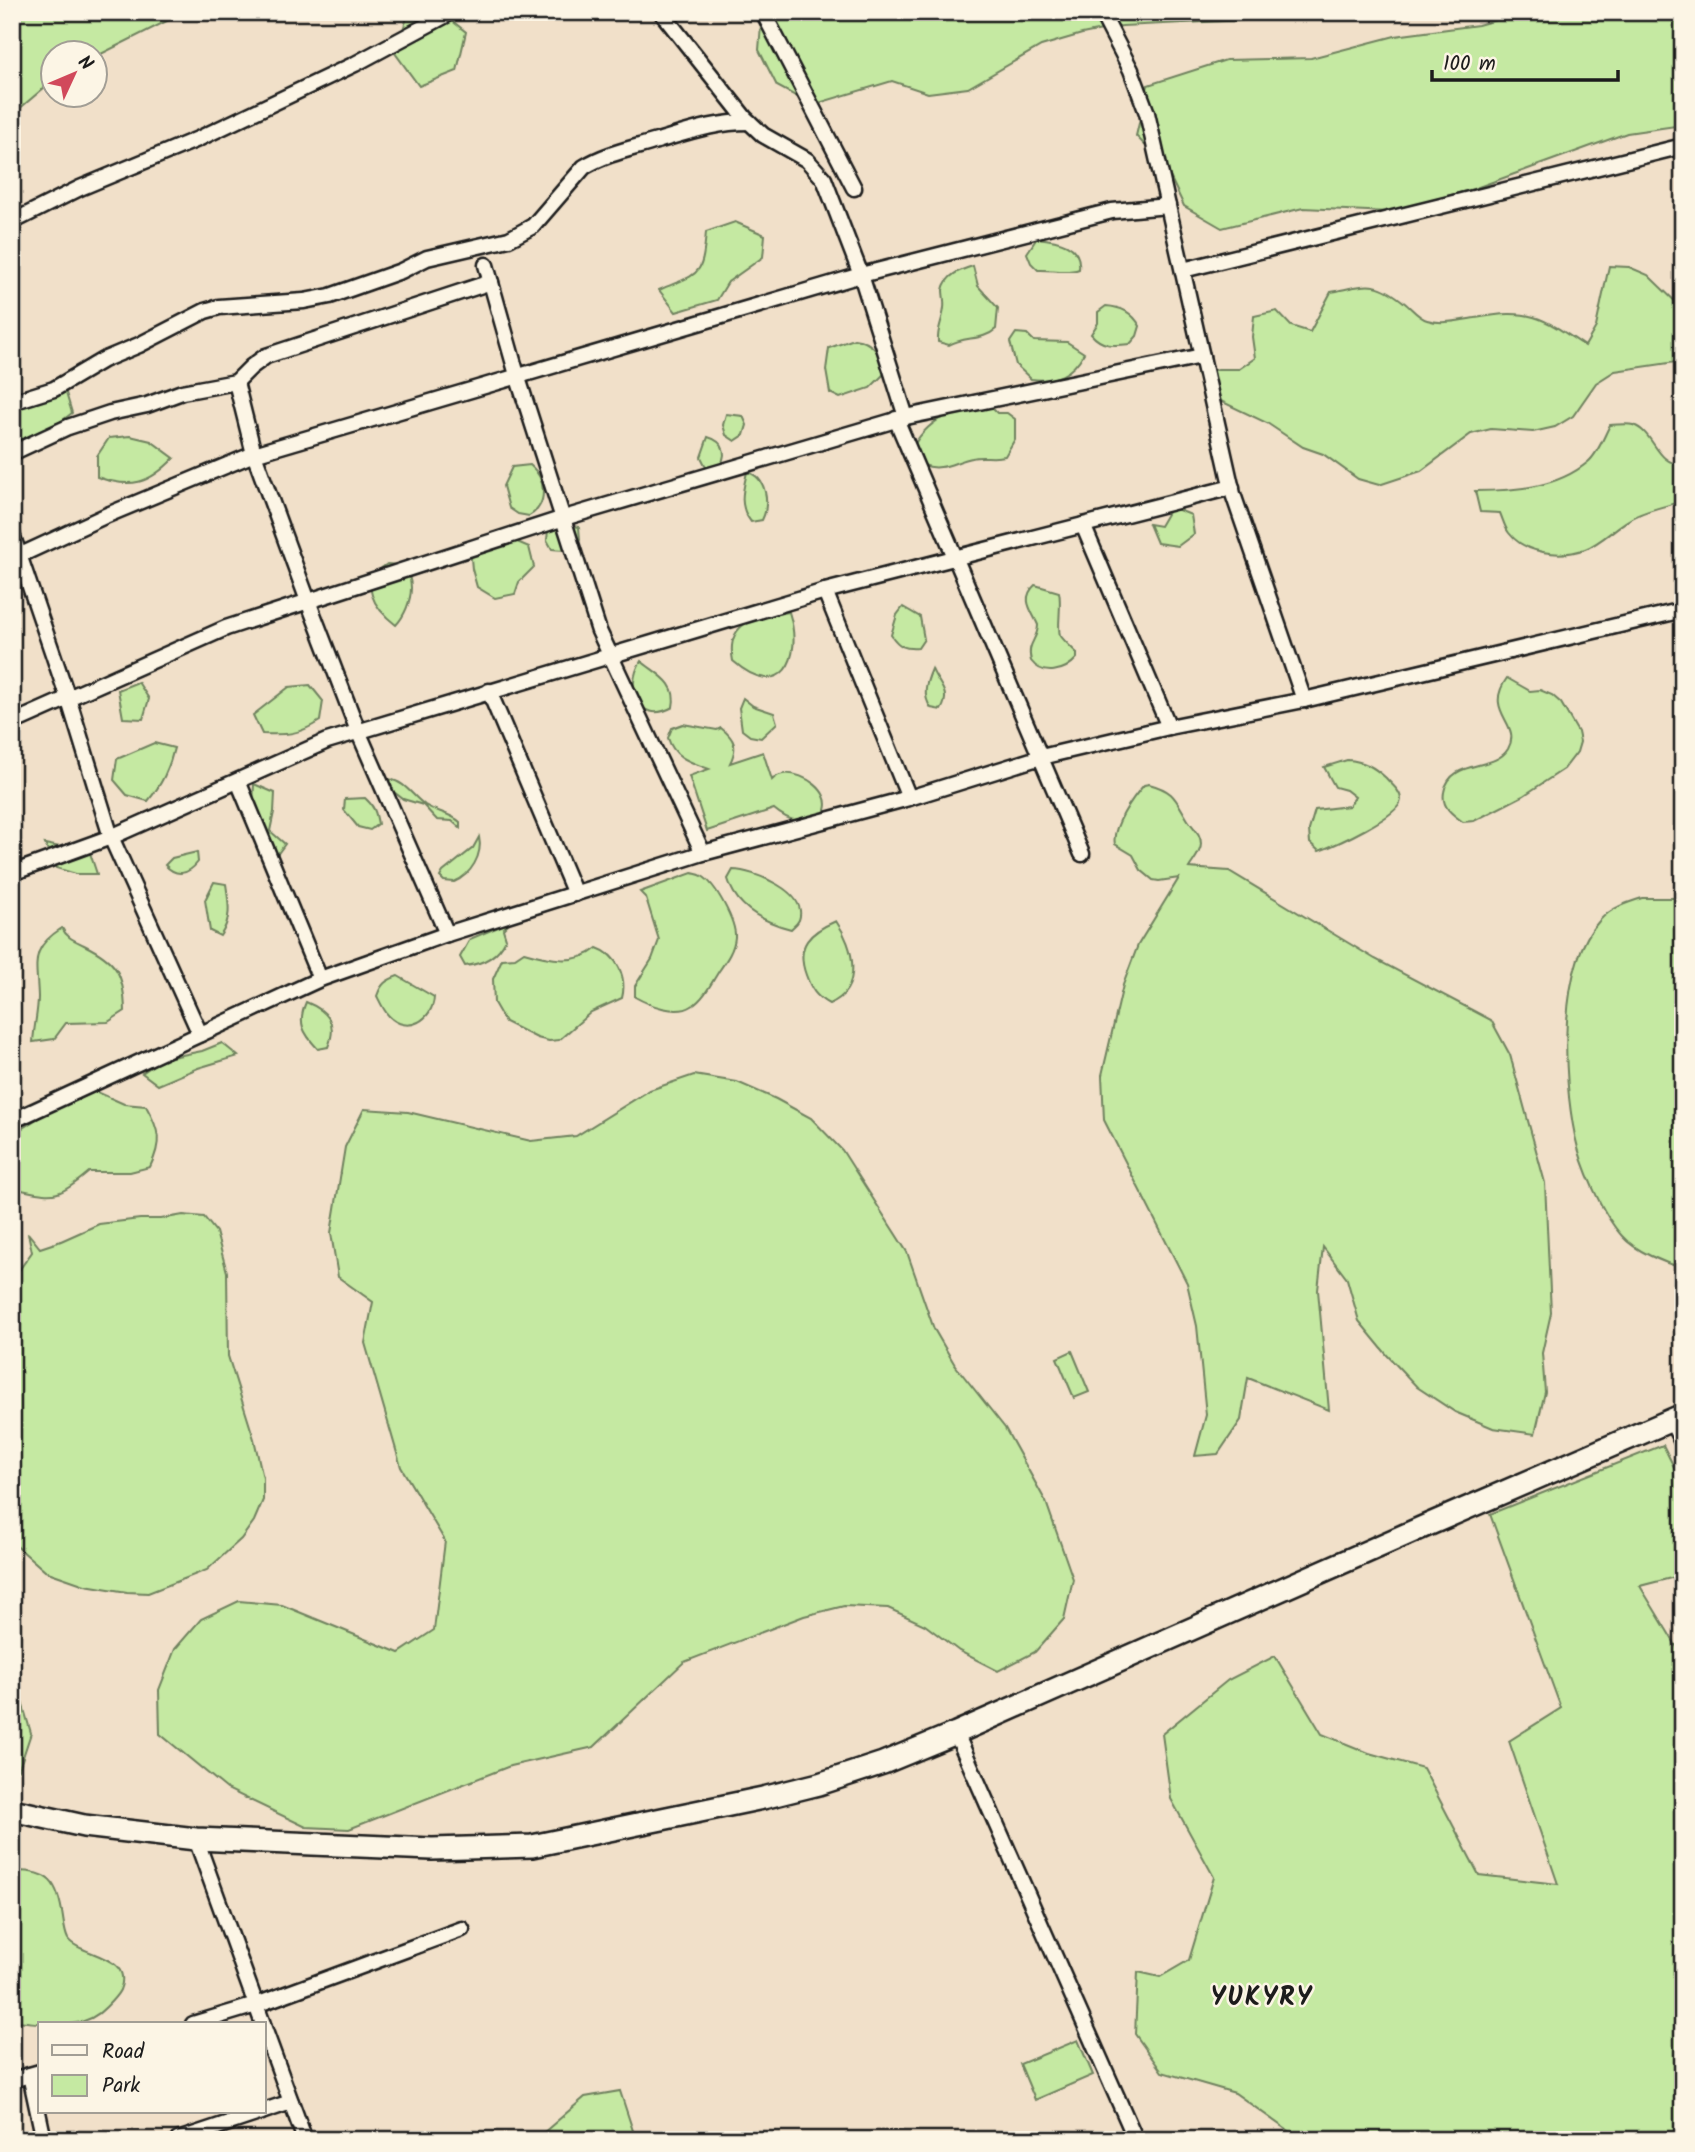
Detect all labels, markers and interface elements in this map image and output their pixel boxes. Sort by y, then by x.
north arrow [38,38,108,108]
scale bar [1432,38,1618,82]
text: 100 m [1443,48,1496,81]
text: N [70,49,100,78]
district label: YUKYRY [1211,1977,1313,2019]
legend [38,2022,266,2114]
text: Road [102,2036,145,2069]
text: Park [102,2070,140,2103]

